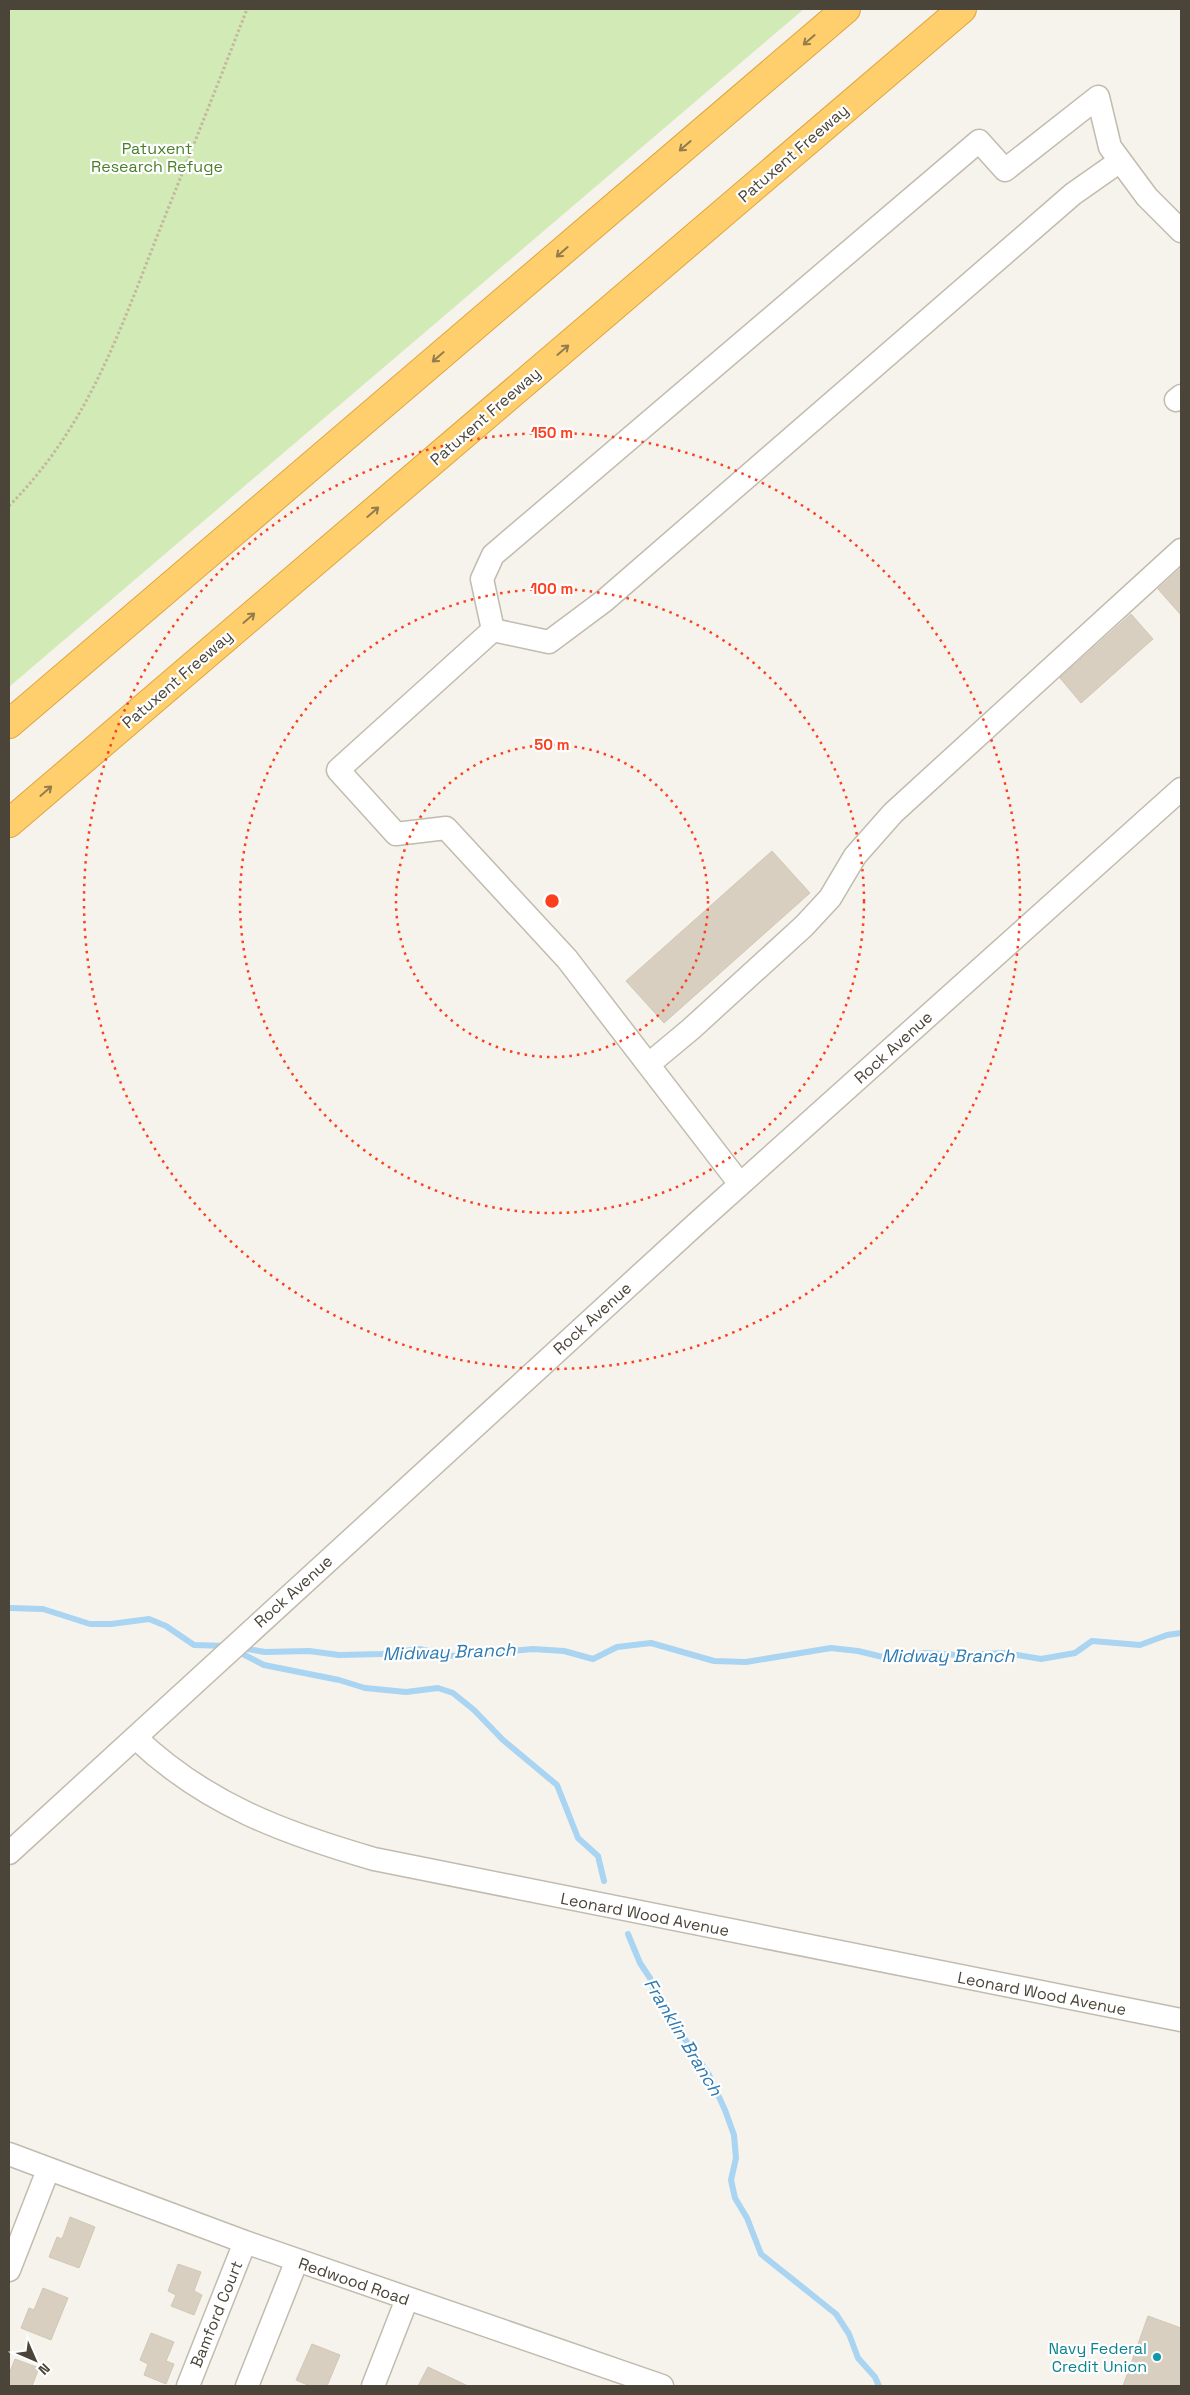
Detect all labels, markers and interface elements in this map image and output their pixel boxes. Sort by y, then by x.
one-way arrow [802,35,815,46]
street label: Patuxent Freeway [734,100,853,207]
park label: Patuxent Research Refuge [91,138,223,177]
one-way arrow [679,140,692,152]
one-way arrow [555,246,568,257]
one-way arrow [556,344,569,355]
one-way arrow [432,352,445,363]
street label: Patuxent Freeway [426,363,545,470]
text: 150 m [531,423,573,442]
one-way arrow [366,506,379,518]
text: 100 m [531,579,573,598]
one-way arrow [243,612,256,623]
street label: Patuxent Freeway [118,626,237,733]
text: 50 m [534,735,570,754]
one-way arrow [39,786,52,797]
centre of rings [543,892,561,910]
street label: Rock Avenue [850,1007,937,1088]
street label: Rock Avenue [549,1278,636,1359]
street label: Rock Avenue [250,1551,337,1632]
water label: Midway Branch [382,1638,517,1665]
water label: Midway Branch [881,1644,1016,1667]
street label: Leonard Wood Avenue [559,1888,731,1941]
street label: Leonard Wood Avenue [956,1967,1128,2020]
water label: Franklin Branch [639,1974,728,2101]
street label: Redwood Road [296,2253,412,2310]
street label: Bamford Court [185,2258,247,2371]
north arrow [10,2335,60,2385]
place label: Navy Federal Credit Union [1048,2338,1147,2377]
marker: Navy Federal Credit Union [1151,2351,1163,2363]
text: N [35,2360,54,2379]

